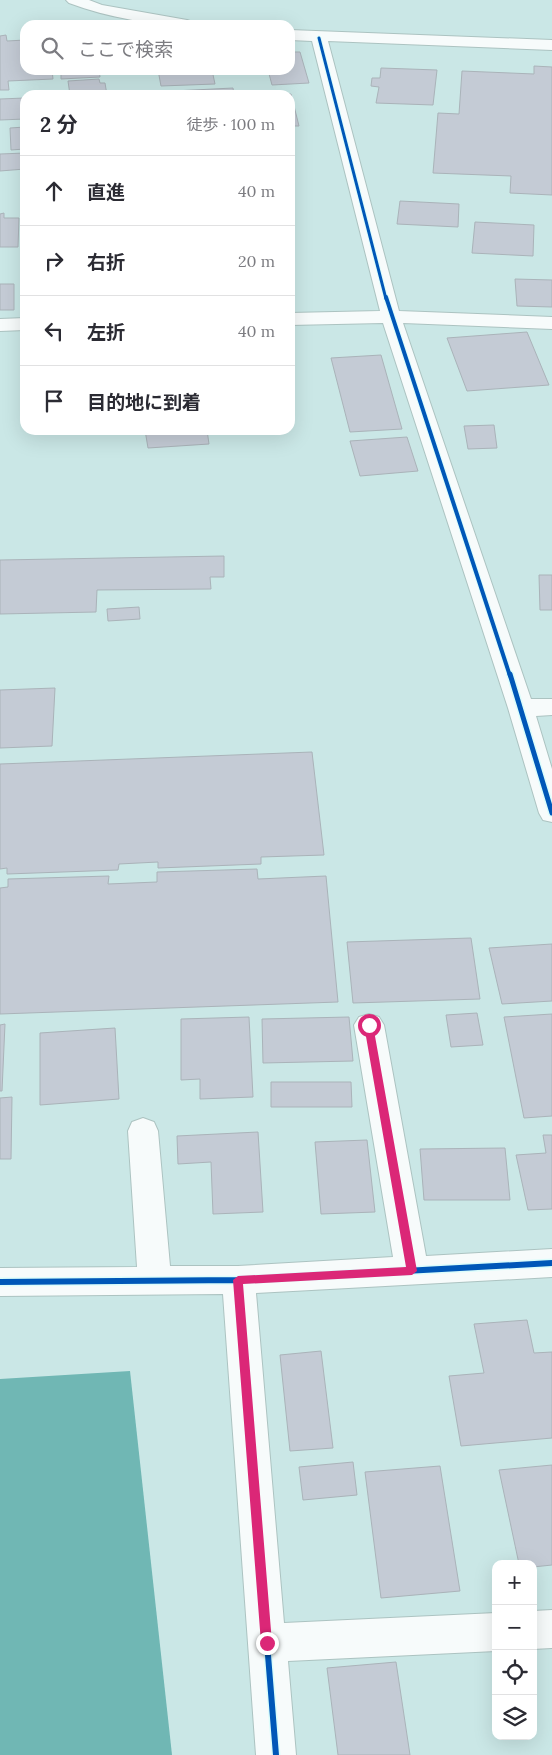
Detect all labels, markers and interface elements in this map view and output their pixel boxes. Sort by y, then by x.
search box [20,20,295,75]
icon: search [38,34,66,62]
text: ここで検索 [78,37,173,61]
text: 2 分 [40,111,78,138]
text: 徒歩 · 100 m [186,114,275,134]
icon: ahead [40,177,68,205]
text: 直進 [87,180,125,204]
text: 40 m [238,181,275,201]
icon: right [40,247,68,275]
text: 右折 [87,250,125,274]
text: 20 m [238,251,275,271]
icon: left [40,317,68,345]
text: 左折 [87,320,125,344]
text: 40 m [238,321,275,341]
icon: arrive [40,387,68,415]
text: 目的地に到着 [87,390,201,414]
route start [358,1014,381,1037]
map controls [492,1560,537,1740]
button: + [492,1560,537,1605]
button: − [492,1605,537,1650]
route end [256,1632,279,1655]
button: locate [492,1650,537,1695]
button: layers [492,1695,537,1740]

